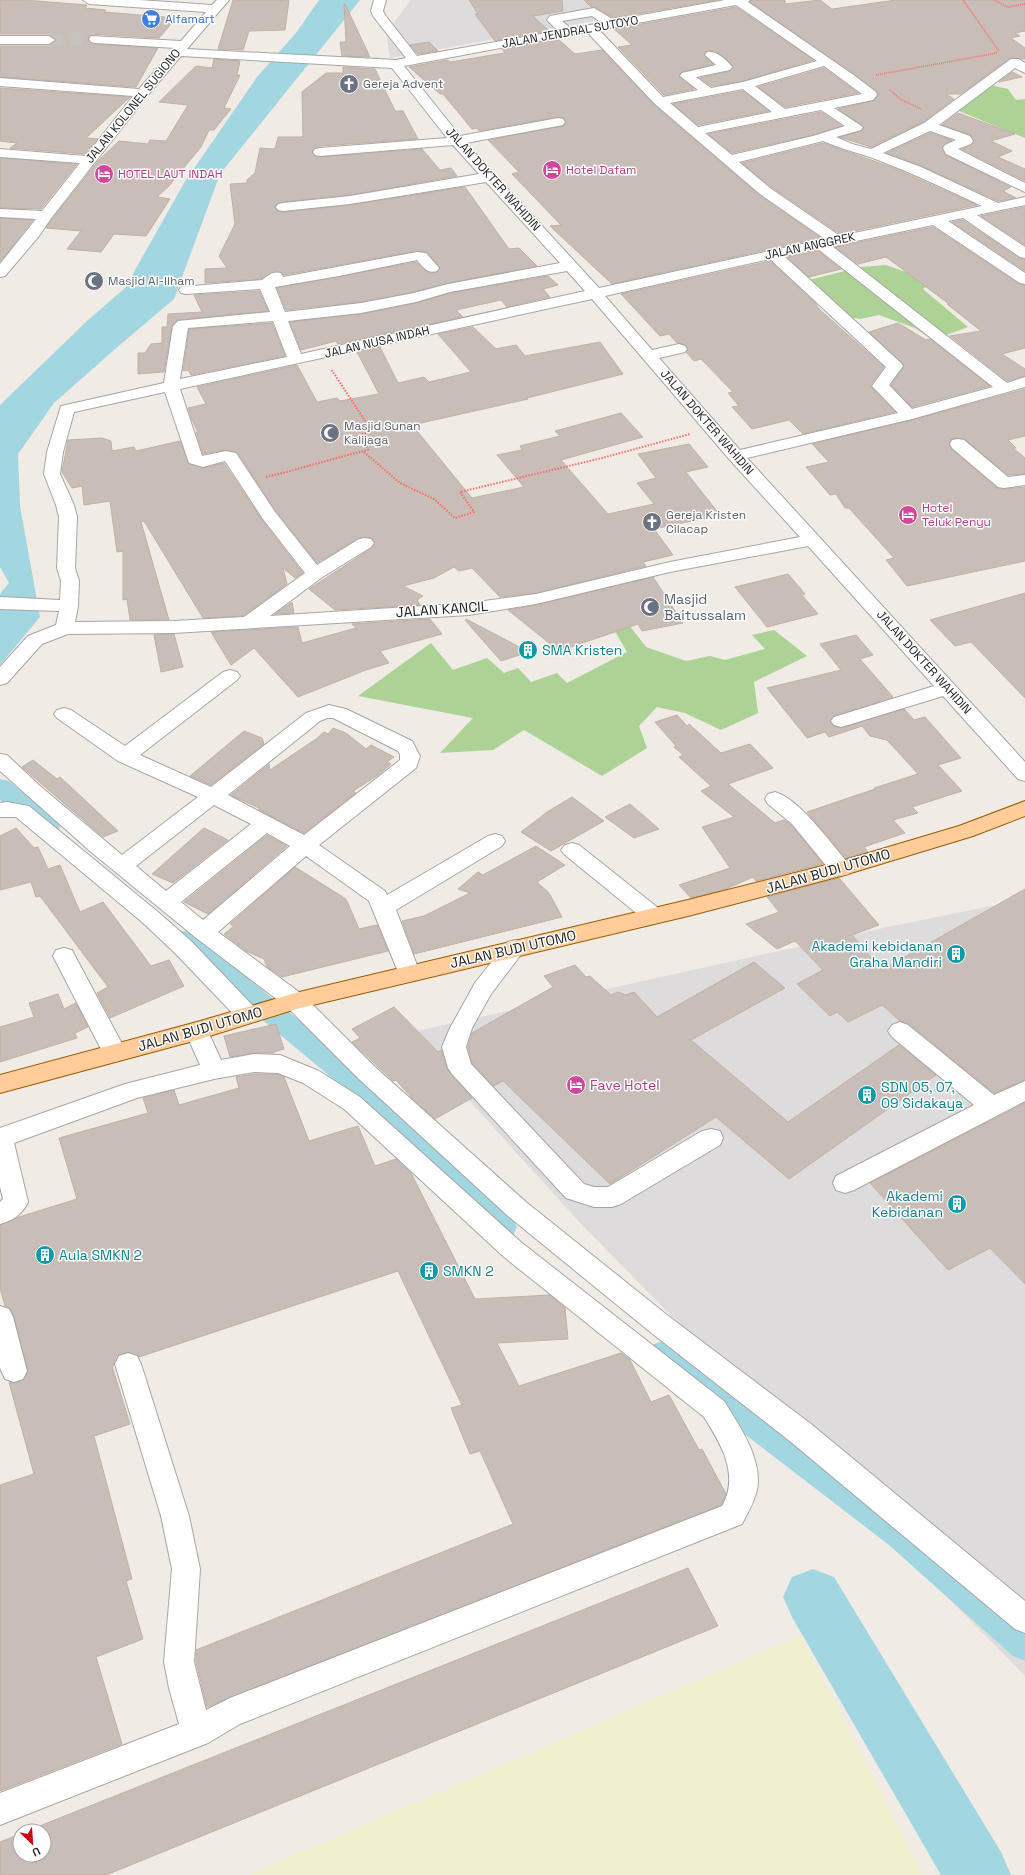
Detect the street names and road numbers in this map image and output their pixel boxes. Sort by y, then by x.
street label: JALAN JENDRAL SUTOYO [500,12,640,52]
street label: JALAN KOLONEL SUGIONO [82,45,184,167]
street label: JALAN DOKTER WAHIDIN [442,124,544,234]
street label: JALAN ANGGREK [763,228,857,263]
street label: JALAN NUSA INDAH [323,322,431,362]
street label: JALAN DOKTER WAHIDIN [657,366,757,478]
street label: JALAN KANCIL [395,597,489,621]
street label: JALAN DOKTER WAHIDIN [873,607,975,717]
street label: JALAN BUDI UTOMO [764,845,892,897]
street label: JALAN BUDI UTOMO [448,926,578,972]
street label: JALAN BUDI UTOMO [136,1003,264,1055]

